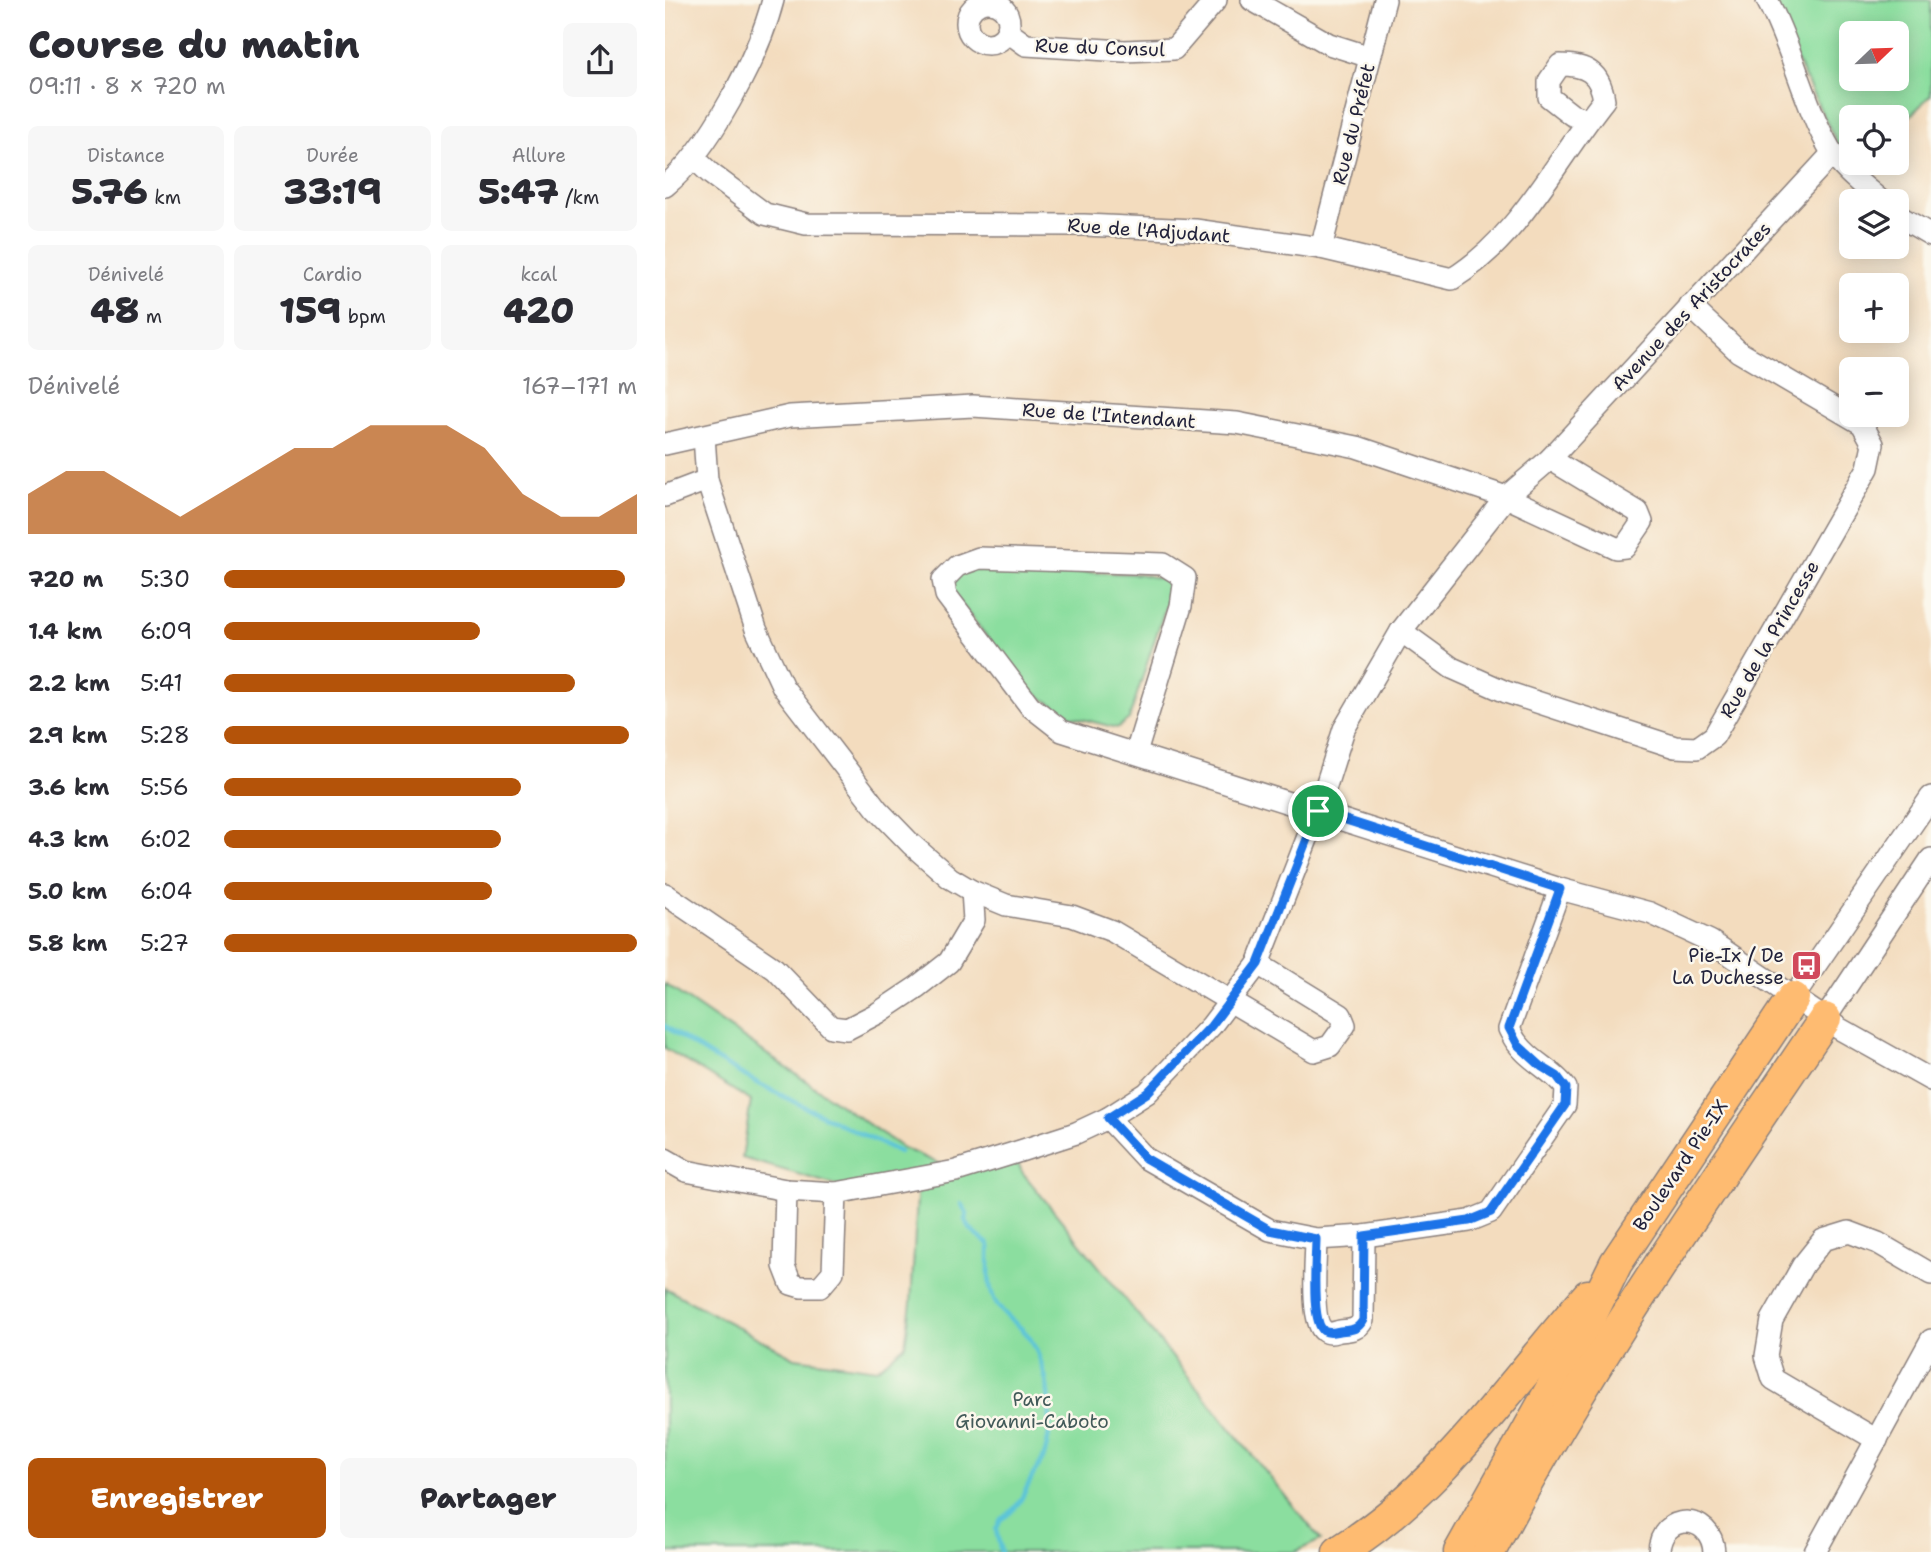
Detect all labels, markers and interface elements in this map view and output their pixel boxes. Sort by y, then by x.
text: Course du matin [28,19,360,70]
north arrow [1839,21,1909,91]
map controls [1839,21,1909,427]
button: share [563,23,637,97]
street label: Rue du Consul [1035,33,1166,62]
street label: Rue du Préfet [1326,61,1381,187]
text: 09:11 · 8 × 720 m [28,71,226,101]
button: locate [1839,105,1909,175]
text: Distance [87,143,165,168]
text: Durée [306,143,359,168]
text: Allure [512,143,566,168]
text: 5.76 [71,168,148,215]
text: 33:19 [283,168,382,215]
text: 5:47 [478,168,559,215]
text: km [148,185,181,210]
text: /km [559,185,599,210]
button: layers [1839,189,1909,259]
street label: Rue de l'Adjudant [1067,212,1231,249]
street label: Avenue des Aristocrates [1606,216,1777,396]
text: Dénivelé [88,262,164,287]
text: Cardio [303,262,362,287]
text: kcal [520,262,557,287]
button: + [1839,273,1909,343]
text: 48 [90,287,139,334]
text: 159 [279,287,341,334]
text: 420 [503,287,574,334]
text: m [139,304,162,329]
text: bpm [341,304,386,329]
button: − [1839,357,1909,427]
text: Dénivelé [28,371,120,401]
text: 167–171 m [522,371,637,401]
street label: Rue de l'Intendant [1021,397,1197,434]
street label: Rue de la Princesse [1714,556,1825,723]
text: 720 m [28,564,104,594]
text: 5:30 [140,564,190,594]
text: 1.4 km [28,616,102,646]
text: 6:09 [140,616,192,646]
text: 2.2 km [28,668,110,698]
text: 5:41 [140,668,183,698]
text: 2.9 km [28,720,107,750]
text: 5:28 [140,720,190,750]
text: 3.6 km [28,772,109,802]
text: 5:56 [140,772,189,802]
pin [1288,781,1348,841]
icon: arrive [1299,792,1337,830]
text: 4.3 km [28,824,109,854]
text: 6:02 [140,824,192,854]
text: 5.0 km [28,876,107,906]
text: 6:04 [140,876,192,906]
text: 5.8 km [28,928,107,958]
text: 5:27 [140,928,189,958]
place label: Pie-Ix / De La Duchesse [1672,943,1784,990]
bus stop icon: Pie-Ix / De La Duchesse [1790,949,1824,983]
street label: Boulevard Pie-IX [1627,1095,1734,1236]
park label: Parc Giovanni-Caboto [955,1387,1109,1434]
button: Enregistrer [28,1458,326,1538]
button: Partager [340,1458,637,1538]

